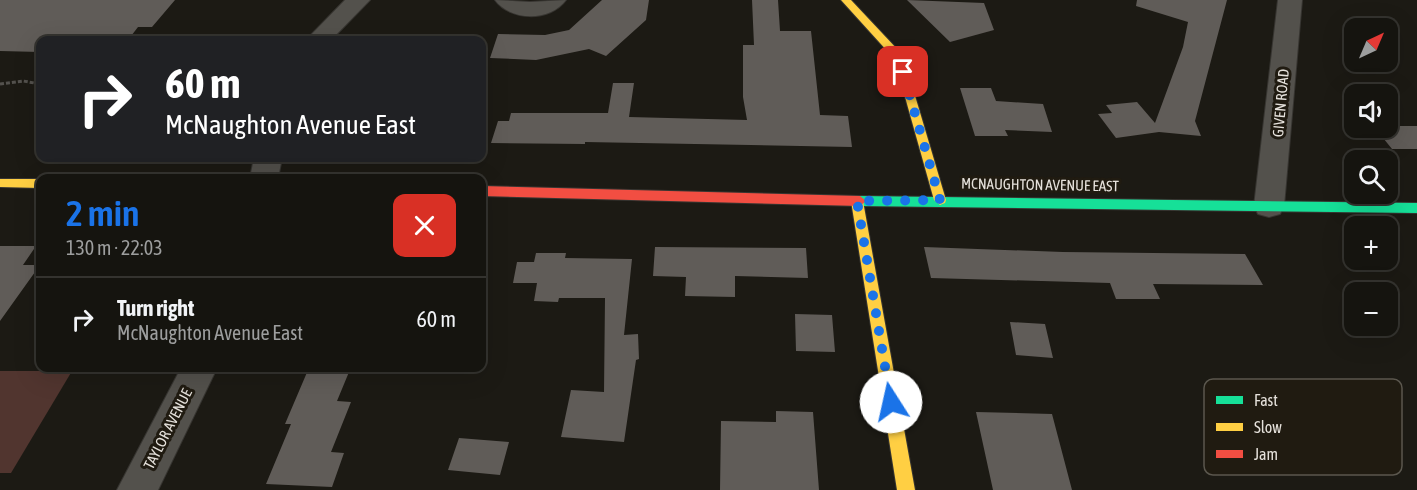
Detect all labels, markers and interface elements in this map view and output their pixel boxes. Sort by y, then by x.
north arrow [1344,18,1398,72]
map controls [1344,18,1398,336]
pin [877,46,928,97]
icon: arrive [886,55,919,88]
text: 60 m [165,59,240,107]
icon: right [66,60,144,138]
street label: GIVEN ROAD [1269,68,1292,138]
button: sound [1344,84,1398,138]
text: McNaughton Avenue East [165,109,416,140]
button: search [1344,150,1398,204]
street label: MCNAUGHTON AVENUE EAST [961,175,1120,194]
text: 2 min [66,192,140,234]
button: close [393,194,456,257]
button: + [1344,216,1398,270]
text: 130 m · 22:03 [66,236,163,259]
button: − [1344,282,1398,336]
text: Turn right [117,295,194,321]
icon: right [66,303,99,336]
text: 60 m [416,306,456,332]
text: McNaughton Avenue East [117,321,303,344]
position arrow [859,370,923,434]
legend [1204,379,1402,475]
street label: TAYLOR AVENUE [140,385,195,472]
text: Fast [1254,391,1278,409]
text: Slow [1254,418,1282,436]
text: Jam [1254,445,1278,463]

